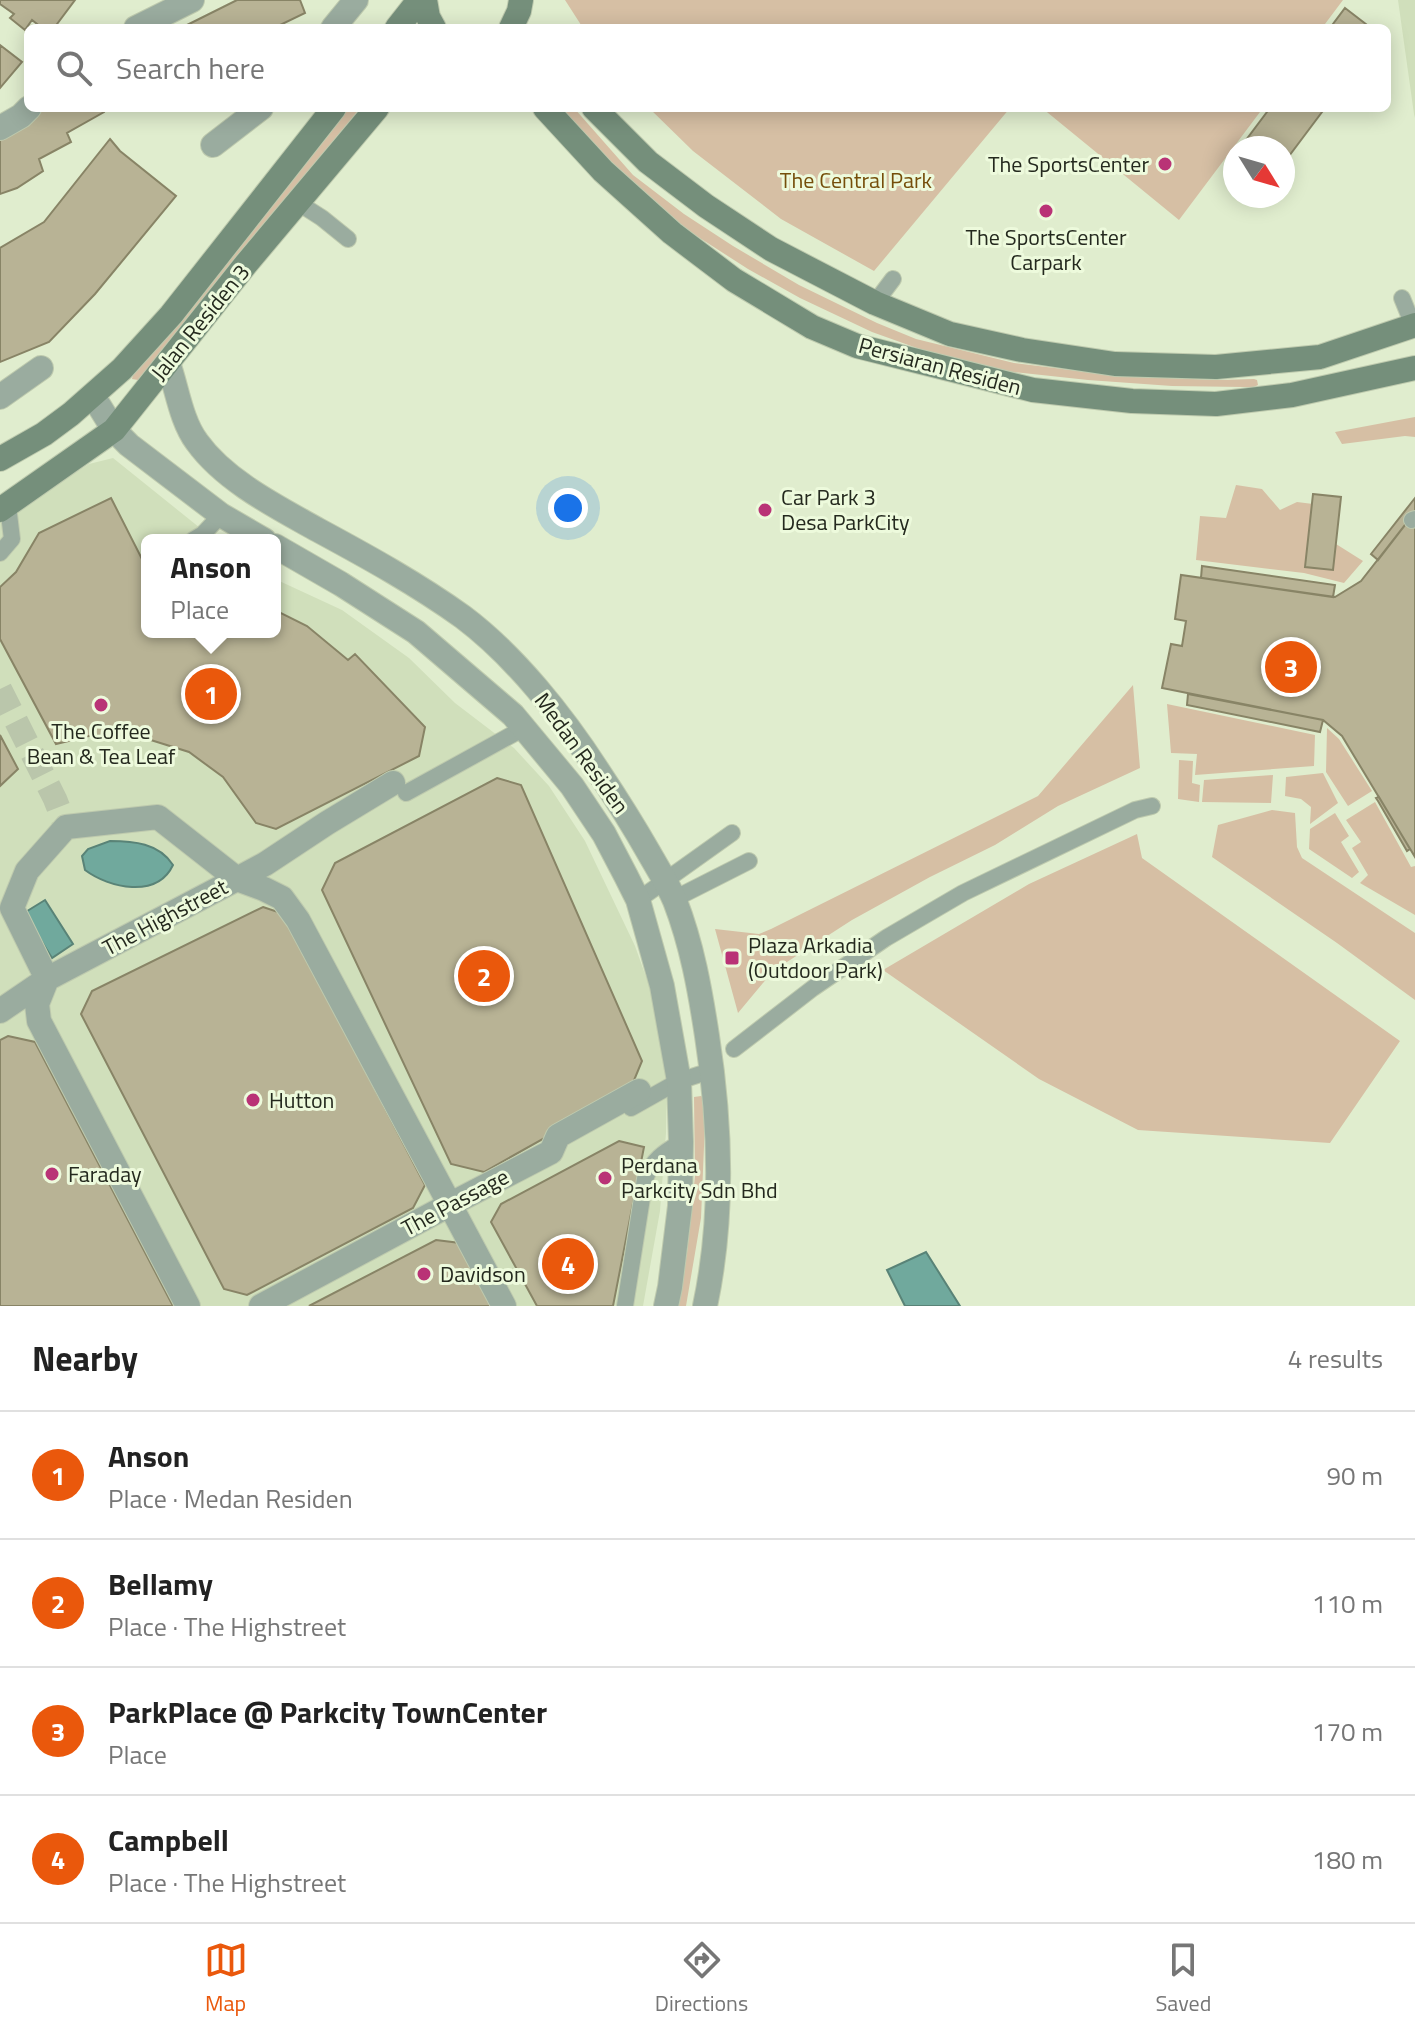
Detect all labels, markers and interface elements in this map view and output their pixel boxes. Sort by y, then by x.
search box [24,24,1391,112]
text: Search here [116,45,265,91]
icon: search [52,46,96,90]
north arrow [1223,136,1295,208]
place label: The SportsCenter [988,147,1149,181]
marker: The SportsCenter [1156,155,1174,173]
park label: The Central Park [780,163,933,197]
marker: The SportsCenter Carpark [1037,202,1055,220]
place label: The SportsCenter Carpark [965,220,1127,279]
street label: Jalan Residen 3 [142,256,258,388]
street label: Persiaran Residen [855,328,1025,404]
place label: Car Park 3 Desa ParkCity [781,480,910,539]
your location [548,488,588,528]
marker: Car Park 3 Desa ParkCity [756,501,774,519]
popup [141,534,281,638]
text: Anson [170,544,252,590]
text: Place [170,590,229,629]
pin: 3 [1265,637,1317,697]
pin: 1 [185,664,237,724]
street label: Medan Residen [526,685,638,821]
marker: The Coffee Bean & Tea Leaf [92,696,110,714]
place label: The Coffee Bean & Tea Leaf [27,714,176,773]
street label: The Highstreet [96,870,234,964]
place label: Plaza Arkadia (Outdoor Park) [748,928,883,987]
pin: 2 [458,946,510,1006]
marker: Plaza Arkadia (Outdoor Park) [723,949,741,967]
place label: Hutton [269,1083,334,1117]
marker: Hutton [244,1091,262,1109]
place label: Perdana Parkcity Sdn Bhd [621,1148,778,1207]
place label: Faraday [68,1157,142,1191]
street label: The Passage [395,1159,515,1245]
marker: Faraday [43,1165,61,1183]
marker: Perdana Parkcity Sdn Bhd [596,1169,614,1187]
pin: 4 [542,1234,594,1294]
place label: Davidson [440,1257,526,1291]
marker: Davidson [415,1265,433,1283]
text: Nearby [32,1332,138,1384]
text: 4 results [1288,1339,1383,1378]
text: Anson [108,1433,189,1479]
text: 1 [51,1456,65,1495]
text: 90 m [1326,1456,1383,1495]
text: Place · Medan Residen [108,1479,353,1518]
text: Bellamy [108,1561,213,1607]
text: 2 [51,1584,65,1623]
text: 110 m [1312,1584,1383,1623]
text: Place · The Highstreet [108,1607,346,1646]
text: ParkPlace @ Parkcity TownCenter [108,1689,547,1735]
text: 3 [51,1712,65,1751]
text: 170 m [1312,1712,1383,1751]
text: Place [108,1735,167,1774]
text: Campbell [108,1817,229,1863]
text: 4 [51,1840,65,1879]
text: 180 m [1312,1840,1383,1879]
text: Place · The Highstreet [108,1863,346,1902]
tab: Map [204,1938,248,2020]
tab: Directions [655,1938,748,2020]
tab: Saved [1155,1938,1211,2020]

